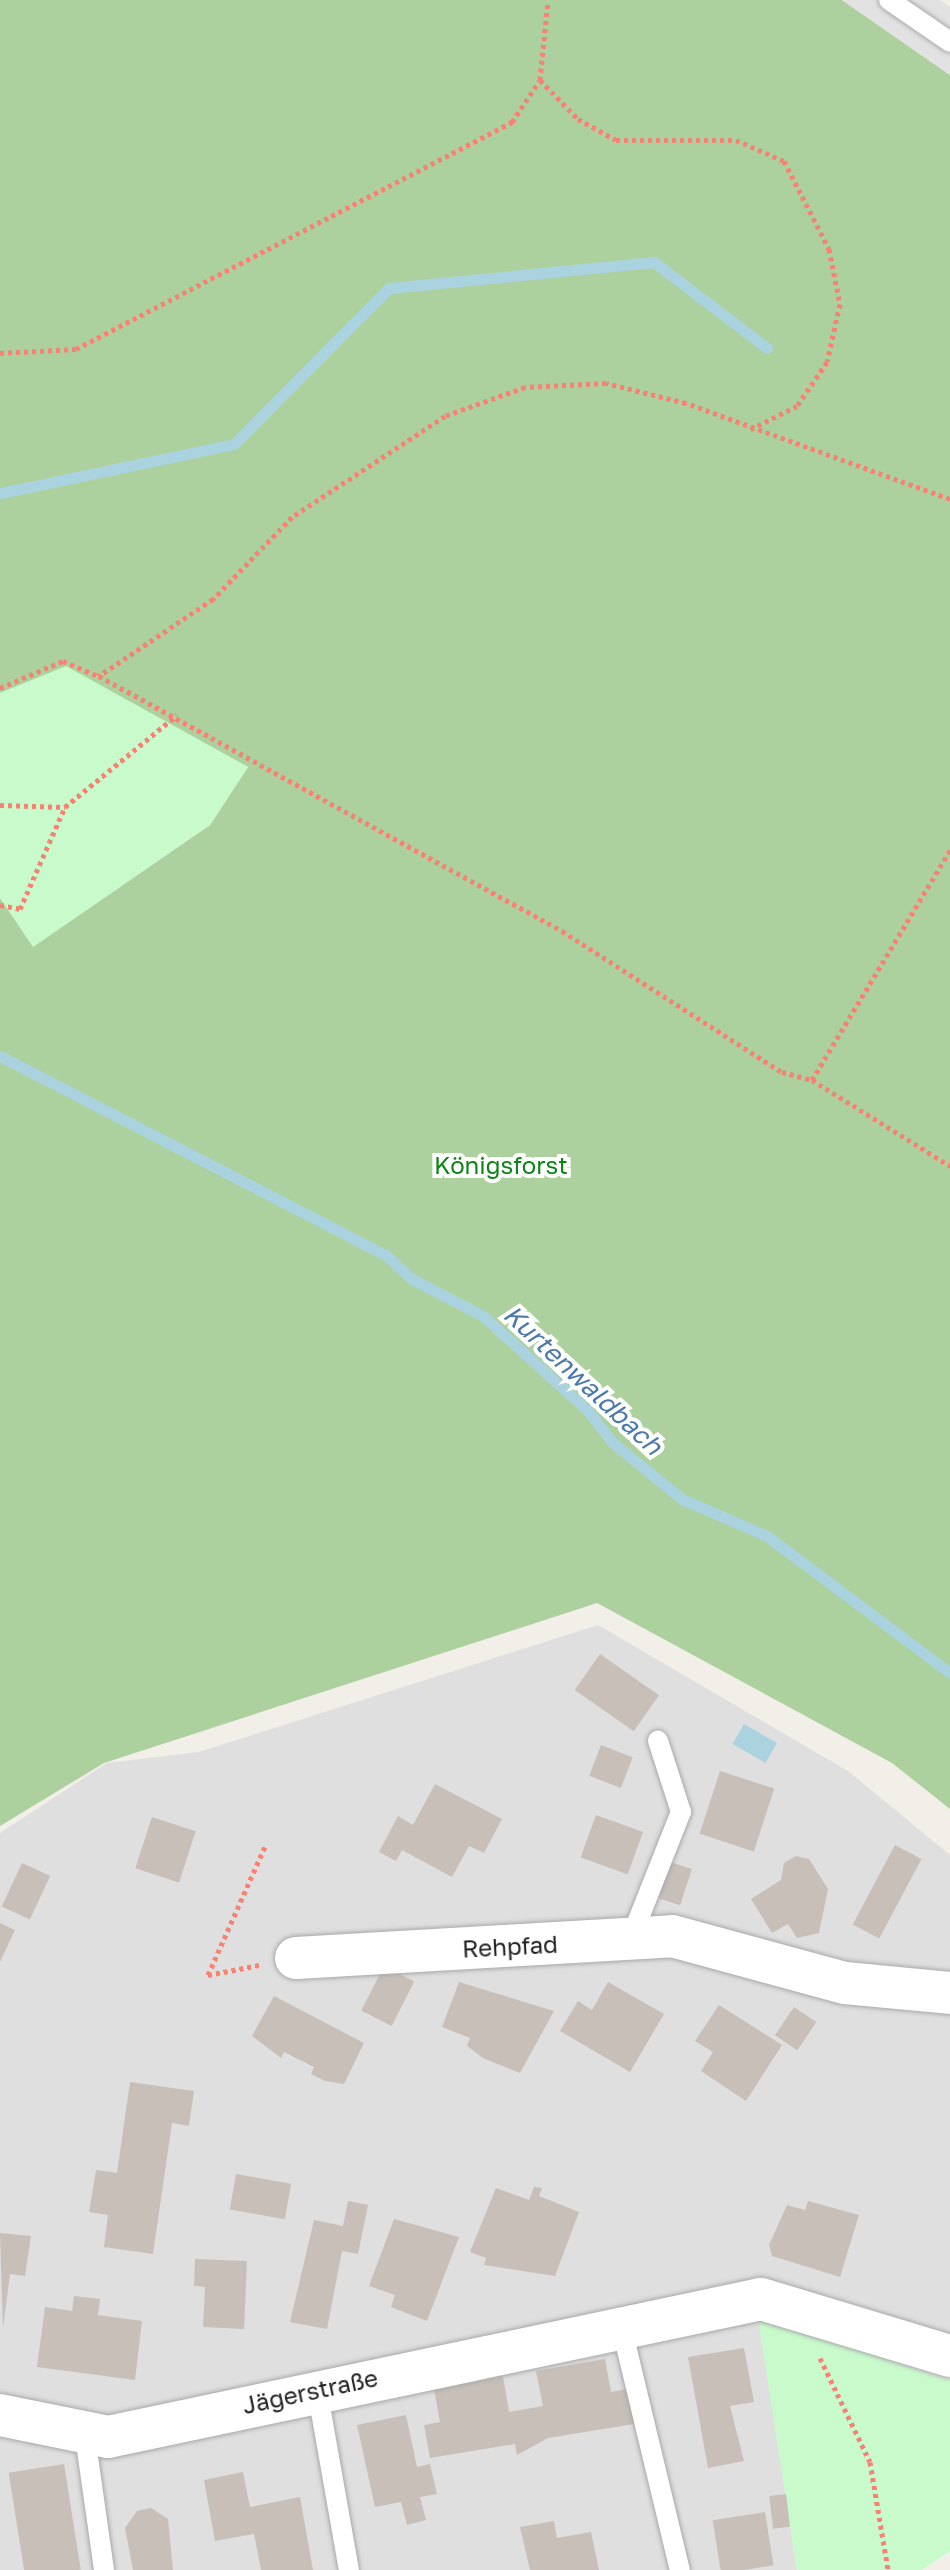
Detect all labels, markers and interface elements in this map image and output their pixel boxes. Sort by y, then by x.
park label: Königsforst [434,1151,568,1179]
water label: Kurtenwaldbach [497,1299,669,1461]
street label: Rehpfad [461,1929,559,1963]
street label: Jägerstraße [240,2363,380,2419]

